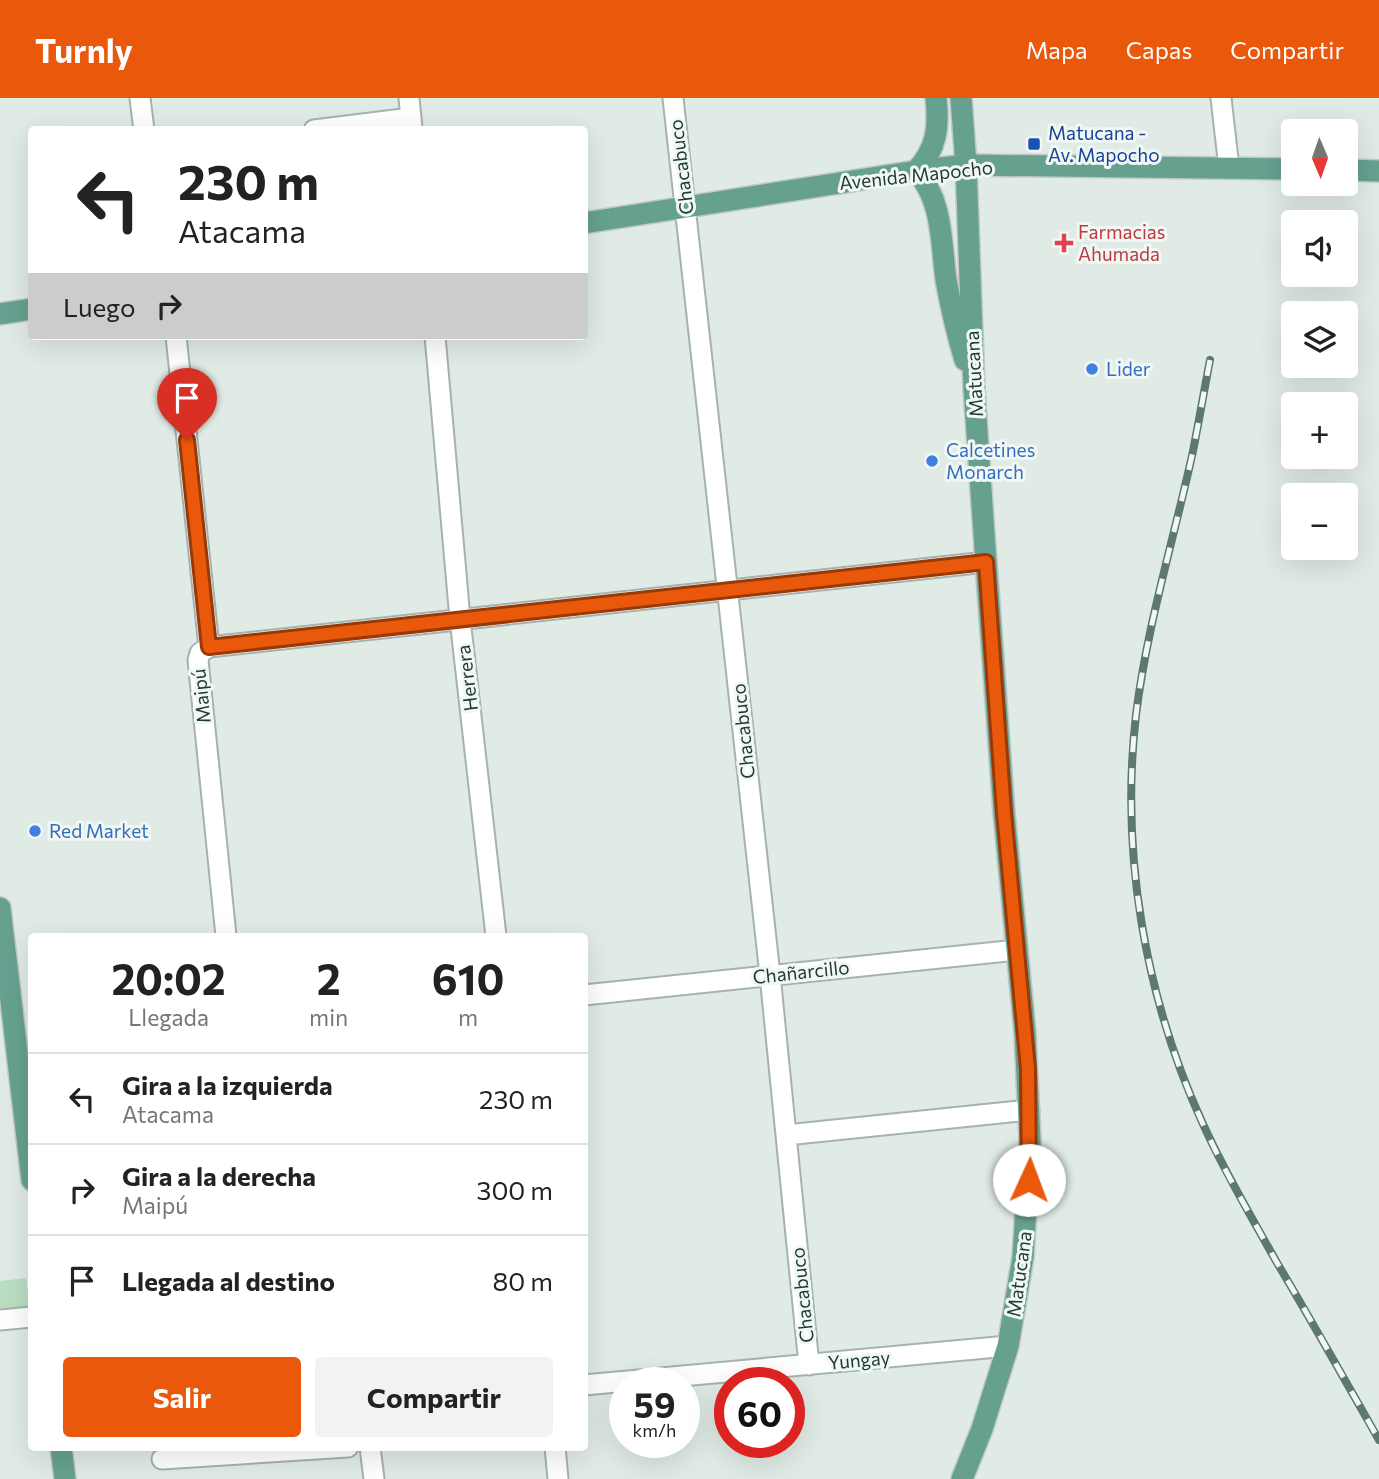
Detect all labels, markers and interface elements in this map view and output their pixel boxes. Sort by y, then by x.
text: Turnly [35,29,133,70]
text: Mapa [1026,35,1088,64]
text: Capas [1126,35,1192,64]
text: Compartir [1230,35,1344,64]
street label: Chacabuco [663,118,698,216]
north arrow [1281,119,1358,196]
map controls [1281,119,1358,560]
place label: Matucana - Av. Mapocho [1048,121,1160,166]
marker: Matucana - Av. Mapocho [1026,136,1042,152]
text: 230 m [178,150,319,210]
icon: left [63,154,154,245]
street label: Avenida Mapocho [838,155,994,194]
text: Atacama [178,210,306,250]
button: sound [1281,210,1358,287]
place label: Farmacias Ahumada [1078,220,1165,265]
marker: Farmacias Ahumada [1056,235,1072,251]
icon: right [150,287,188,325]
text: Luego [63,291,136,322]
button: layers [1281,301,1358,378]
street label: Matucana [960,330,987,418]
place label: Lider [1106,357,1151,380]
marker: Lider [1084,361,1100,377]
pin [157,368,217,440]
icon: arrive [168,379,206,417]
button: + [1281,392,1358,469]
place label: Calcetines Monarch [946,438,1035,483]
marker: Calcetines Monarch [924,453,940,469]
button: − [1281,483,1358,560]
street label: Herrera [451,644,482,712]
street label: Maipú [186,668,215,724]
street label: Chacabuco [726,682,759,780]
place label: Red Market [49,819,149,842]
marker: Red Market [27,823,43,839]
text: 20:02 [111,952,226,1004]
text: 2 [317,952,341,1004]
text: 610 [432,952,505,1004]
street label: Chañarcillo [751,955,850,988]
text: Llegada [128,1003,209,1031]
text: min [309,1003,348,1031]
text: m [458,1003,478,1031]
text: Gira a la izquierda [122,1069,333,1100]
icon: left [63,1080,101,1118]
text: 230 m [479,1083,553,1114]
text: Atacama [122,1100,214,1128]
position arrow [992,1143,1066,1217]
text: Gira a la derecha [122,1160,316,1191]
icon: right [63,1171,101,1209]
text: 300 m [477,1174,553,1205]
text: Maipú [122,1191,188,1219]
street label: Matucana [1001,1230,1036,1318]
street label: Chacabuco [785,1246,818,1344]
icon: arrive [63,1262,101,1300]
text: Llegada al destino [122,1265,335,1296]
text: 80 m [493,1265,553,1296]
street label: Yungay [827,1345,891,1374]
button: Salir [63,1357,301,1437]
button: Compartir [315,1357,553,1437]
speed limit sign: 60 [714,1367,805,1458]
text: 59 [633,1382,675,1425]
text: km/h [633,1419,676,1441]

